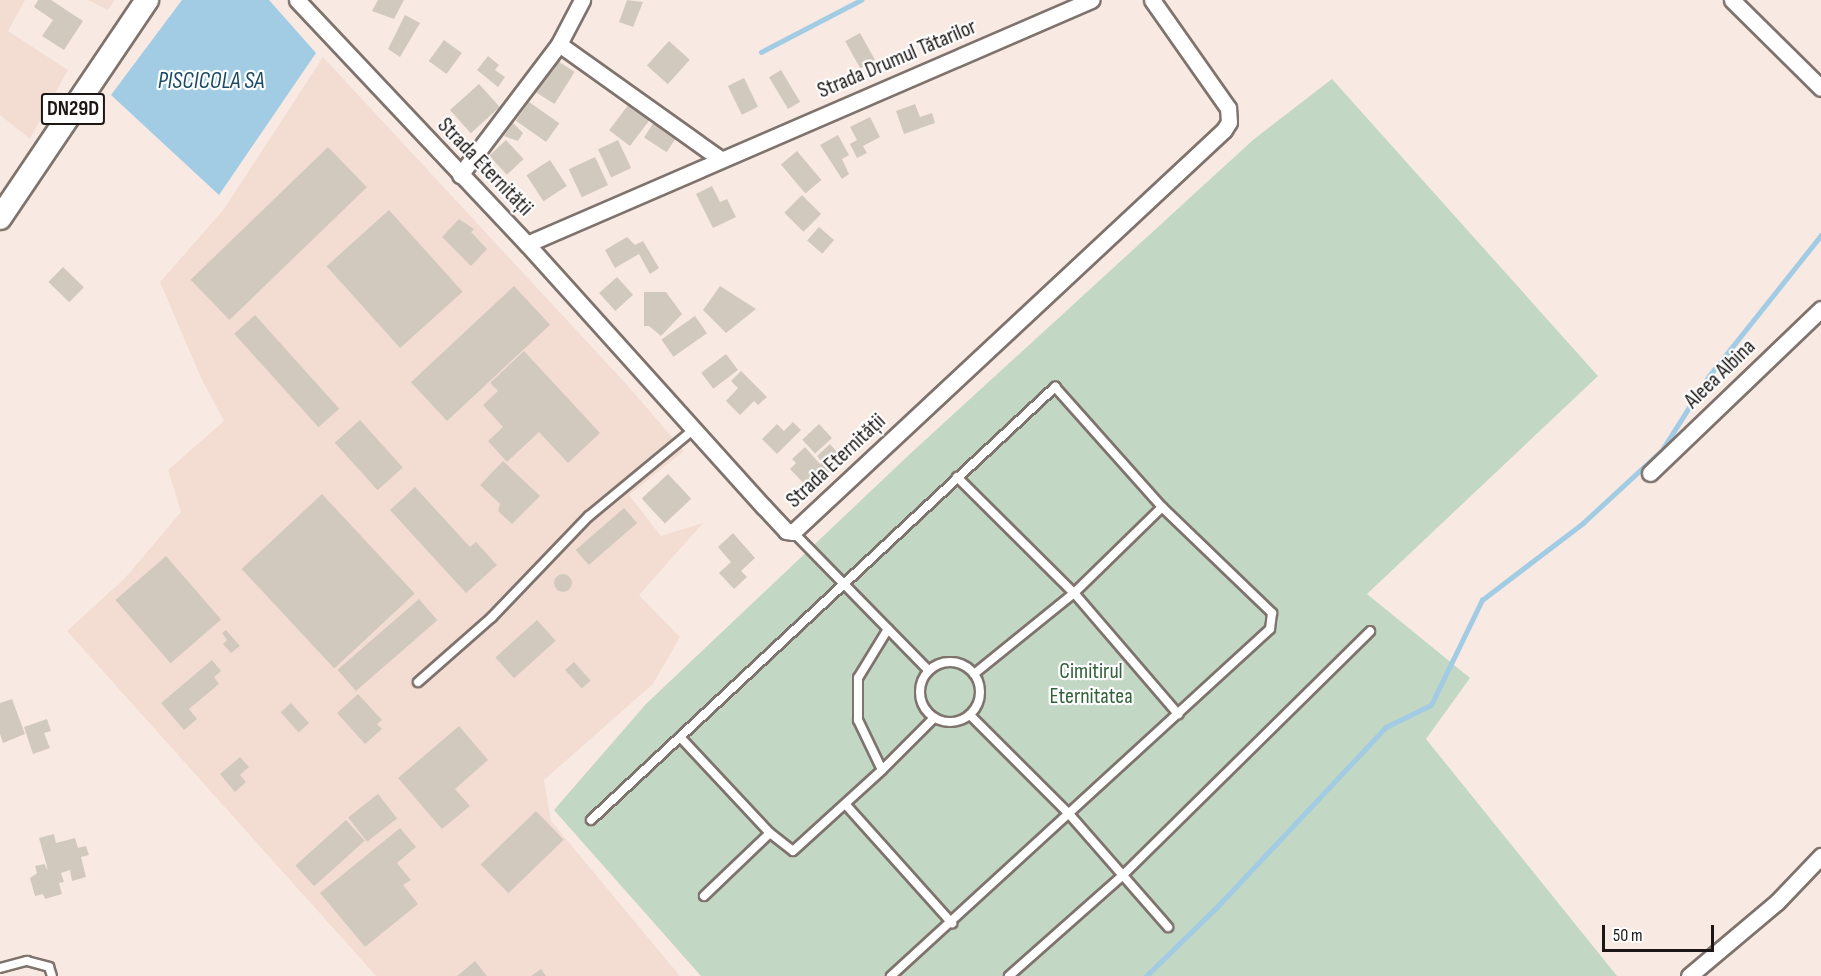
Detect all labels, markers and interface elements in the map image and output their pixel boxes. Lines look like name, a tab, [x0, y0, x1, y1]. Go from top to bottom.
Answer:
street label: Strada Drumul Tătarilor	[814, 14, 980, 104]
water label: PISCICOLA SA	[158, 67, 264, 95]
road number: DN29D	[40, 91, 106, 127]
street label: Strada Eternității	[432, 113, 538, 221]
street label: Aleea Albina	[1679, 334, 1761, 414]
street label: Strada Eternității	[781, 408, 891, 514]
park label: Cimitirul Eternitatea	[1049, 658, 1133, 710]
scale bar	[1605, 913, 1718, 951]
text: 50 m	[1613, 925, 1643, 946]

